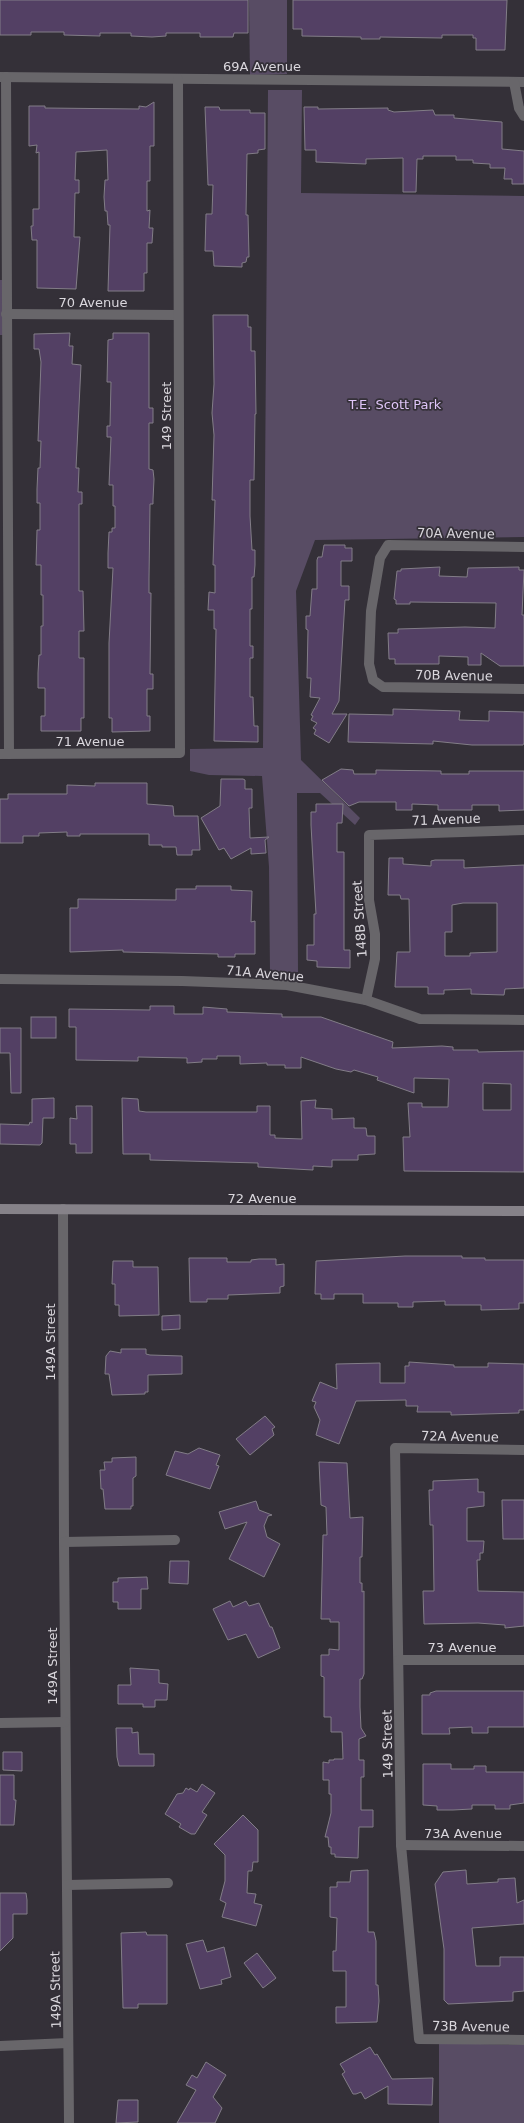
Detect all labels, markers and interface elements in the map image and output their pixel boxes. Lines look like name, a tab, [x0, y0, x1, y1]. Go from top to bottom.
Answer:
street label: 69A Avenue	[223, 59, 301, 74]
street label: 70 Avenue	[59, 295, 127, 310]
street label: 149 Street	[159, 382, 174, 450]
park label: T.E. Scott Park	[348, 397, 442, 412]
street label: 70A Avenue	[417, 525, 495, 542]
street label: 70B Avenue	[415, 667, 493, 684]
street label: 71 Avenue	[56, 734, 124, 749]
street label: 71 Avenue	[411, 811, 481, 828]
street label: 148B Street	[349, 880, 370, 958]
street label: 71A Avenue	[226, 963, 304, 984]
street label: 72 Avenue	[228, 1191, 296, 1206]
street label: 149A Street	[43, 1303, 58, 1381]
street label: 72A Avenue	[421, 1428, 499, 1445]
street label: 149A Street	[45, 1627, 60, 1705]
street label: 73 Avenue	[428, 1640, 496, 1655]
street label: 149 Street	[379, 1710, 396, 1778]
street label: 73A Avenue	[424, 1826, 502, 1841]
street label: 149A Street	[47, 1951, 64, 2029]
street label: 73B Avenue	[432, 2018, 510, 2035]

